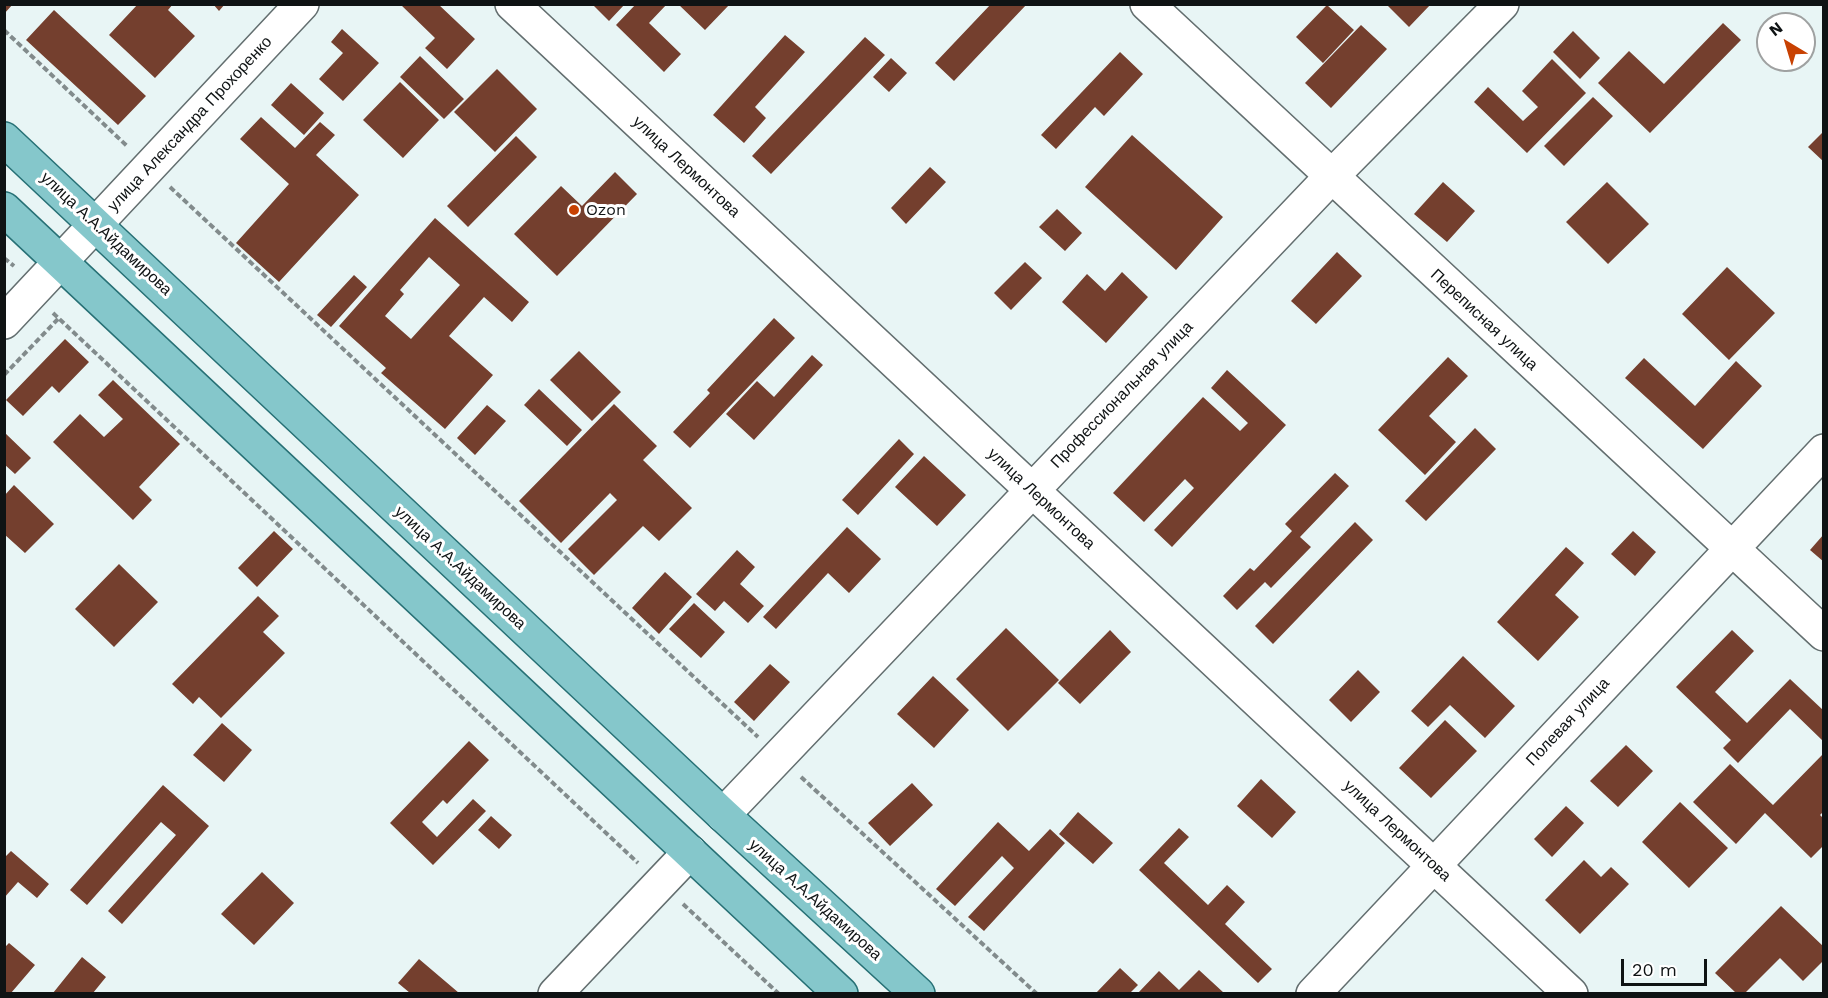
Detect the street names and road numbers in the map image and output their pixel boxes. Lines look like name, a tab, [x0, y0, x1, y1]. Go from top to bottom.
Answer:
street label: улица Александра Прохоренко	[104, 32, 276, 216]
street label: улица Лермонтова	[628, 112, 744, 222]
street label: улица А.А.Айдамирова	[37, 168, 175, 300]
street label: Переписная улица	[1426, 265, 1542, 375]
street label: Профессиональная улица	[1047, 318, 1197, 472]
street label: улица Лермонтова	[983, 444, 1099, 554]
street label: улица А.А.Айдамирова	[391, 502, 529, 634]
street label: Полевая улица	[1522, 674, 1614, 770]
street label: улица Лермонтова	[1339, 776, 1455, 886]
street label: улица А.А.Айдамирова	[745, 835, 885, 965]

